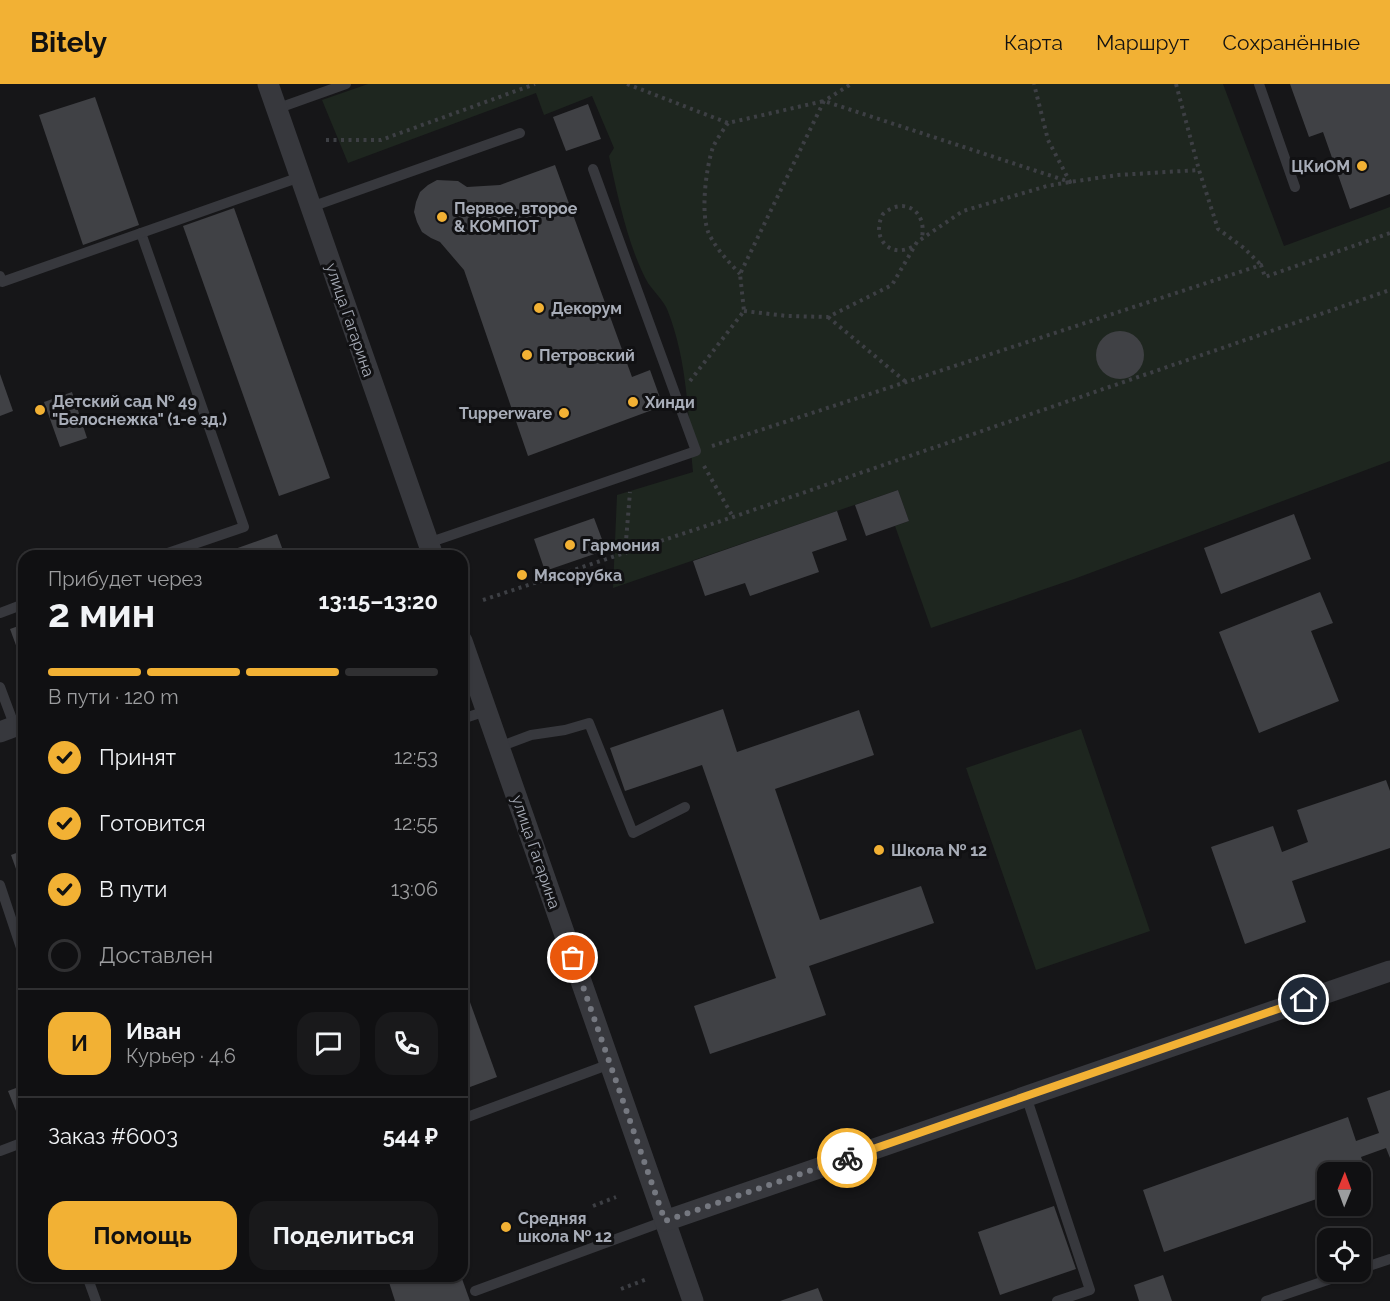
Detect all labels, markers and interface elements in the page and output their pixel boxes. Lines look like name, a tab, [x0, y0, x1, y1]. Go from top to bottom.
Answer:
text: Bitely	[30, 26, 107, 59]
text: Карта	[1004, 30, 1063, 55]
text: Маршрут	[1096, 30, 1189, 55]
text: Сохранённые	[1222, 30, 1360, 55]
place label: ЦКиОМ	[1291, 157, 1350, 176]
marker: ЦКиОМ	[1355, 159, 1369, 173]
place label: Первое, второе & КОМПОТ	[454, 199, 578, 236]
marker: Первое, второе & КОМПОТ	[435, 210, 449, 224]
street label: улица Гагарина	[322, 261, 378, 379]
place label: Декорум	[551, 299, 622, 318]
marker: Декорум	[532, 301, 546, 315]
place label: Петровский	[539, 346, 635, 365]
marker: Петровский	[520, 348, 534, 362]
place label: Детский сад № 49 "Белоснежка" (1-е зд.)	[52, 392, 227, 429]
place label: Хинди	[644, 393, 695, 412]
marker: Хинди	[626, 395, 640, 409]
marker: Детский сад № 49 "Белоснежка" (1-е зд.)	[33, 403, 47, 417]
place label: Tupperware	[459, 404, 552, 423]
marker: Tupperware	[557, 406, 571, 420]
place label: Гармония	[582, 536, 660, 555]
marker: Гармония	[563, 538, 577, 552]
place label: Мясорубка	[534, 566, 622, 585]
text: Прибудет через	[48, 567, 202, 591]
marker: Мясорубка	[515, 568, 529, 582]
text: 13:15–13:20	[319, 588, 438, 614]
text: 2 мин	[48, 590, 155, 636]
text: В пути · 120 m	[48, 685, 179, 709]
icon: check	[48, 741, 81, 774]
text: Принят	[99, 744, 176, 770]
text: 12:53	[394, 745, 438, 769]
street label: улица Гагарина	[508, 793, 564, 911]
icon: check	[48, 807, 81, 840]
text: Готовится	[99, 810, 206, 836]
text: 12:55	[393, 811, 438, 835]
place label: Школа № 12	[891, 841, 987, 860]
marker: Школа № 12	[872, 843, 886, 857]
icon: check	[48, 873, 81, 906]
text: В пути	[99, 876, 167, 902]
text: 13:06	[391, 877, 438, 901]
pin	[547, 932, 598, 983]
icon: bag	[556, 941, 589, 974]
text: Доставлен	[99, 942, 213, 968]
pin	[1278, 974, 1329, 1025]
icon: home	[1287, 983, 1320, 1016]
button: chat	[297, 1012, 360, 1075]
button: phone	[375, 1012, 438, 1075]
text: Иван	[126, 1018, 181, 1044]
text: И	[71, 1030, 88, 1056]
text: Курьер · 4.6	[126, 1044, 236, 1068]
text: Заказ #6003	[48, 1123, 178, 1149]
text: 544 ₽	[383, 1123, 438, 1149]
courier	[817, 1128, 877, 1188]
icon: bike	[831, 1142, 864, 1175]
north arrow	[1317, 1162, 1371, 1216]
map controls	[1317, 1162, 1371, 1282]
button: Помощь	[48, 1201, 237, 1270]
button: Поделиться	[249, 1201, 438, 1270]
place label: Средняя школа № 12	[518, 1209, 612, 1246]
marker: Средняя школа № 12	[499, 1220, 513, 1234]
button: locate	[1317, 1228, 1371, 1282]

